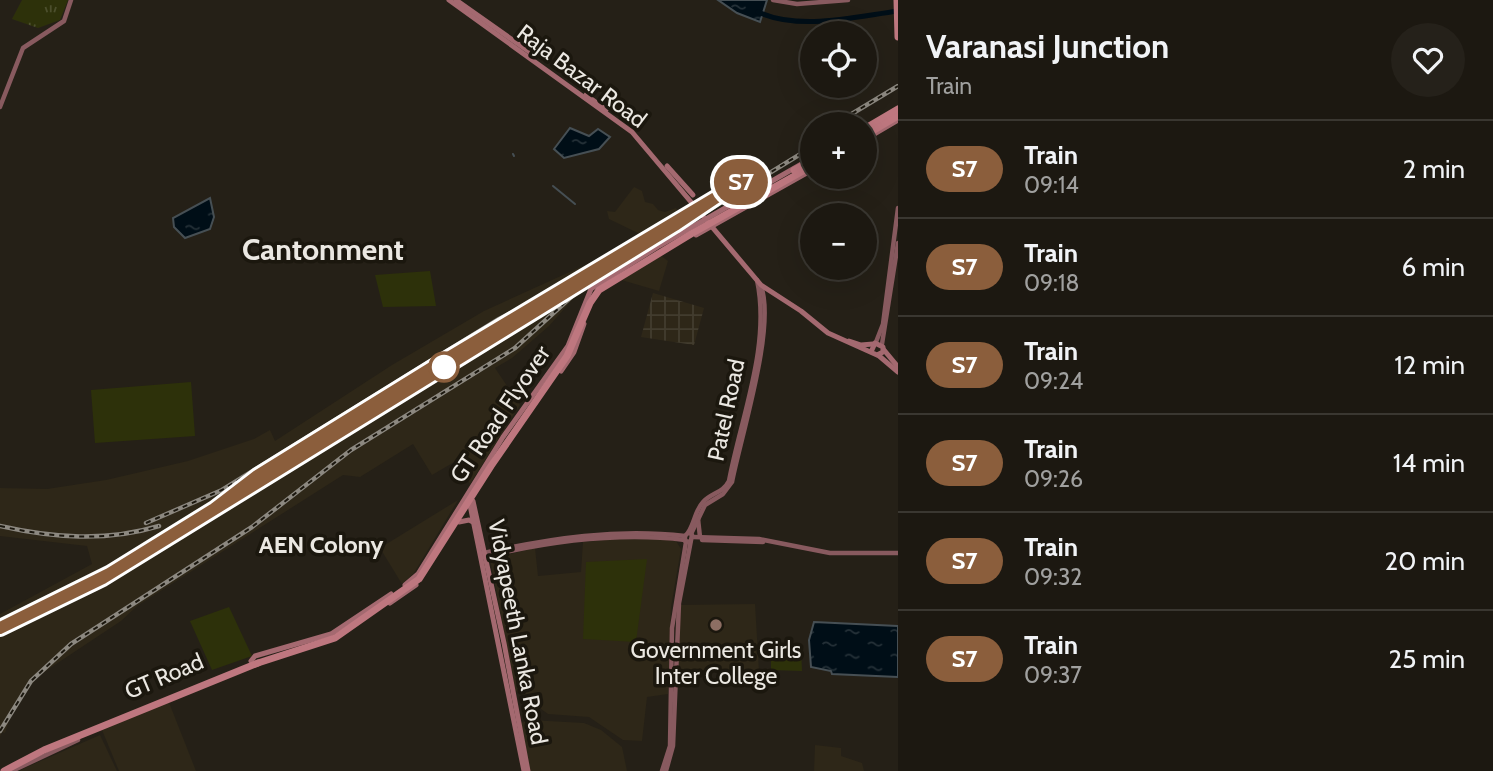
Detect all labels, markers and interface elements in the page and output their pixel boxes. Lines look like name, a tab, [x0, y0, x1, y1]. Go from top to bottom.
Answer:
street label: Raja Bazar Road	[512, 18, 652, 134]
map controls	[800, 21, 877, 280]
button: locate	[800, 21, 877, 98]
button: heart	[1391, 23, 1465, 97]
text: Varanasi Junction	[926, 26, 1169, 66]
text: Train	[926, 72, 972, 100]
button: +	[800, 112, 877, 189]
text: Train	[1024, 139, 1078, 171]
text: 2 min	[1403, 153, 1465, 185]
text: S7	[951, 154, 978, 183]
line badge: S7	[710, 159, 772, 205]
text: S7	[728, 167, 754, 196]
text: 09:14	[1024, 171, 1079, 199]
button: −	[800, 203, 877, 280]
district label: Cantonment	[242, 231, 404, 268]
text: Train	[1024, 237, 1078, 269]
text: 6 min	[1402, 251, 1465, 283]
text: S7	[951, 252, 978, 281]
text: 09:18	[1024, 269, 1079, 297]
text: Train	[1024, 335, 1078, 367]
street label: GT Road Flyover	[444, 340, 556, 488]
text: 12 min	[1394, 349, 1465, 381]
text: S7	[951, 350, 978, 379]
unlabelled marker	[429, 352, 459, 382]
street label: Patel Road	[702, 356, 750, 464]
text: 09:24	[1024, 367, 1083, 395]
text: Train	[1024, 433, 1078, 465]
text: 14 min	[1393, 447, 1465, 479]
text: S7	[951, 448, 978, 477]
text: 09:26	[1024, 465, 1083, 493]
street label: Vidyapeeth Lanka Road	[482, 517, 554, 747]
district label: AEN Colony	[259, 530, 383, 559]
text: Train	[1024, 531, 1078, 563]
text: 20 min	[1385, 545, 1465, 577]
text: S7	[951, 546, 978, 575]
text: 09:32	[1024, 563, 1082, 591]
marker: Government Girls Inter College	[708, 617, 724, 633]
text: Train	[1024, 629, 1078, 661]
place label: Government Girls Inter College	[631, 636, 801, 690]
text: 25 min	[1389, 643, 1465, 675]
text: S7	[951, 644, 978, 673]
street label: GT Road	[120, 647, 208, 705]
text: 09:37	[1024, 661, 1082, 689]

